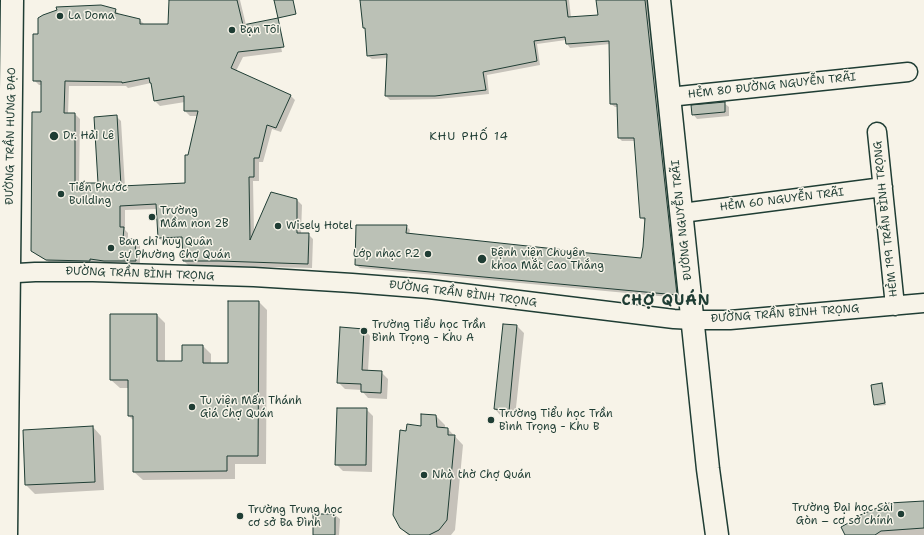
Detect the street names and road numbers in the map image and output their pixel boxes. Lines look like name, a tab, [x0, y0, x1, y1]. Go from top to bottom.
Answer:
street label: ĐƯỜNG TRẦN HƯNG ĐẠO	[3, 67, 19, 205]
street label: HẺM 80 ĐƯỜNG NGUYỄN TRÃI	[687, 71, 857, 101]
street label: HẺM 199 TRẦN BÌNH TRỌNG	[871, 140, 901, 298]
street label: ĐƯỜNG NGUYỄN TRÃI	[669, 159, 695, 281]
street label: HẺM 60 NGUYỄN TRÃI	[719, 186, 845, 214]
street label: ĐƯỜNG TRẦN BÌNH TRỌNG	[65, 265, 215, 283]
street label: ĐƯỜNG TRẦN BÌNH TRỌNG	[388, 278, 538, 310]
street label: ĐƯỜNG TRẦN BÌNH TRỌNG	[710, 302, 860, 326]

